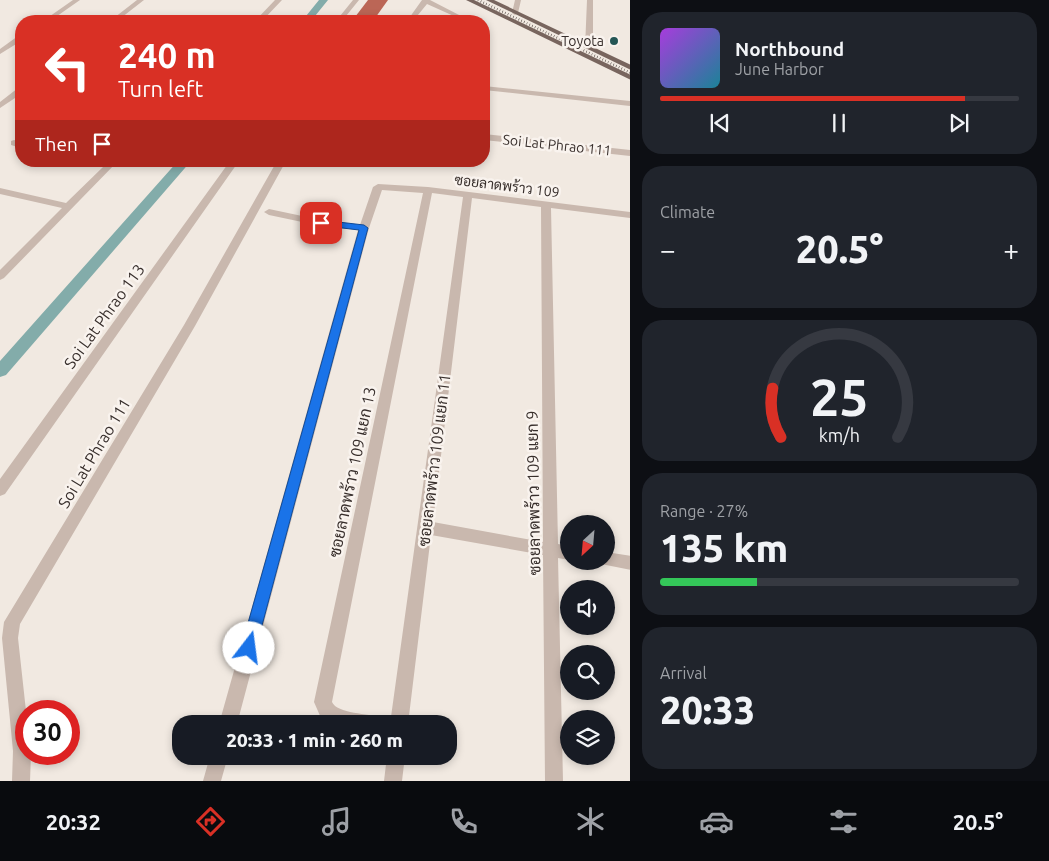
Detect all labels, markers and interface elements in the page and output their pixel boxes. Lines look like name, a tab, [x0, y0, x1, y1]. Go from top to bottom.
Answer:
place label: Toyota	[561, 33, 604, 49]
icon: left	[35, 35, 100, 100]
text: 240 m	[118, 35, 216, 75]
marker: Toyota	[608, 35, 620, 47]
text: Northbound	[735, 38, 844, 60]
text: June Harbor	[735, 60, 824, 78]
text: Turn left	[118, 76, 203, 101]
icon: previous	[706, 109, 734, 137]
icon: pause	[825, 109, 853, 137]
icon: next	[945, 109, 973, 137]
icon: arrive	[88, 130, 116, 158]
street label: Soi Lat Phrao 111	[502, 131, 612, 159]
text: Then	[35, 133, 78, 155]
street label: ซอยลาดพร้าว 109	[454, 171, 561, 200]
pin	[300, 202, 342, 244]
text: Climate	[660, 203, 715, 221]
icon: arrive	[307, 209, 335, 237]
text: 20.5°	[796, 228, 883, 270]
text: −	[660, 234, 676, 265]
text: +	[1003, 234, 1019, 265]
street label: Soi Lat Phrao 113	[60, 260, 148, 372]
text: 25	[810, 368, 869, 426]
street label: ซอยลาดพร้าว 109 แยก 11	[413, 372, 454, 547]
street label: ซอยลาดพร้าว 109 แยก 13	[324, 385, 379, 559]
street label: Soi Lat Phrao 111	[54, 395, 134, 511]
street label: ซอยลาดพร้าว 109 แยก 9	[522, 410, 543, 576]
text: km/h	[819, 425, 860, 445]
text: Range · 27%	[660, 502, 748, 520]
north arrow	[560, 515, 615, 570]
map controls	[560, 515, 615, 765]
text: 135 km	[660, 527, 788, 569]
button: sound	[560, 580, 615, 635]
position arrow	[222, 621, 274, 673]
button: search	[560, 645, 615, 700]
text: Arrival	[660, 664, 707, 682]
text: 20:33	[660, 689, 755, 731]
speed limit sign: 30	[15, 700, 80, 765]
button: layers	[560, 710, 615, 765]
text: 20:33 · 1 min · 260 m	[226, 729, 403, 751]
icon: directions	[193, 804, 228, 839]
icon: music	[319, 804, 354, 839]
icon: phone	[446, 804, 481, 839]
icon: climate	[573, 804, 608, 839]
icon: car	[699, 804, 734, 839]
icon: filters	[826, 804, 861, 839]
text: 20:32	[46, 809, 101, 834]
text: 20.5°	[953, 809, 1003, 834]

